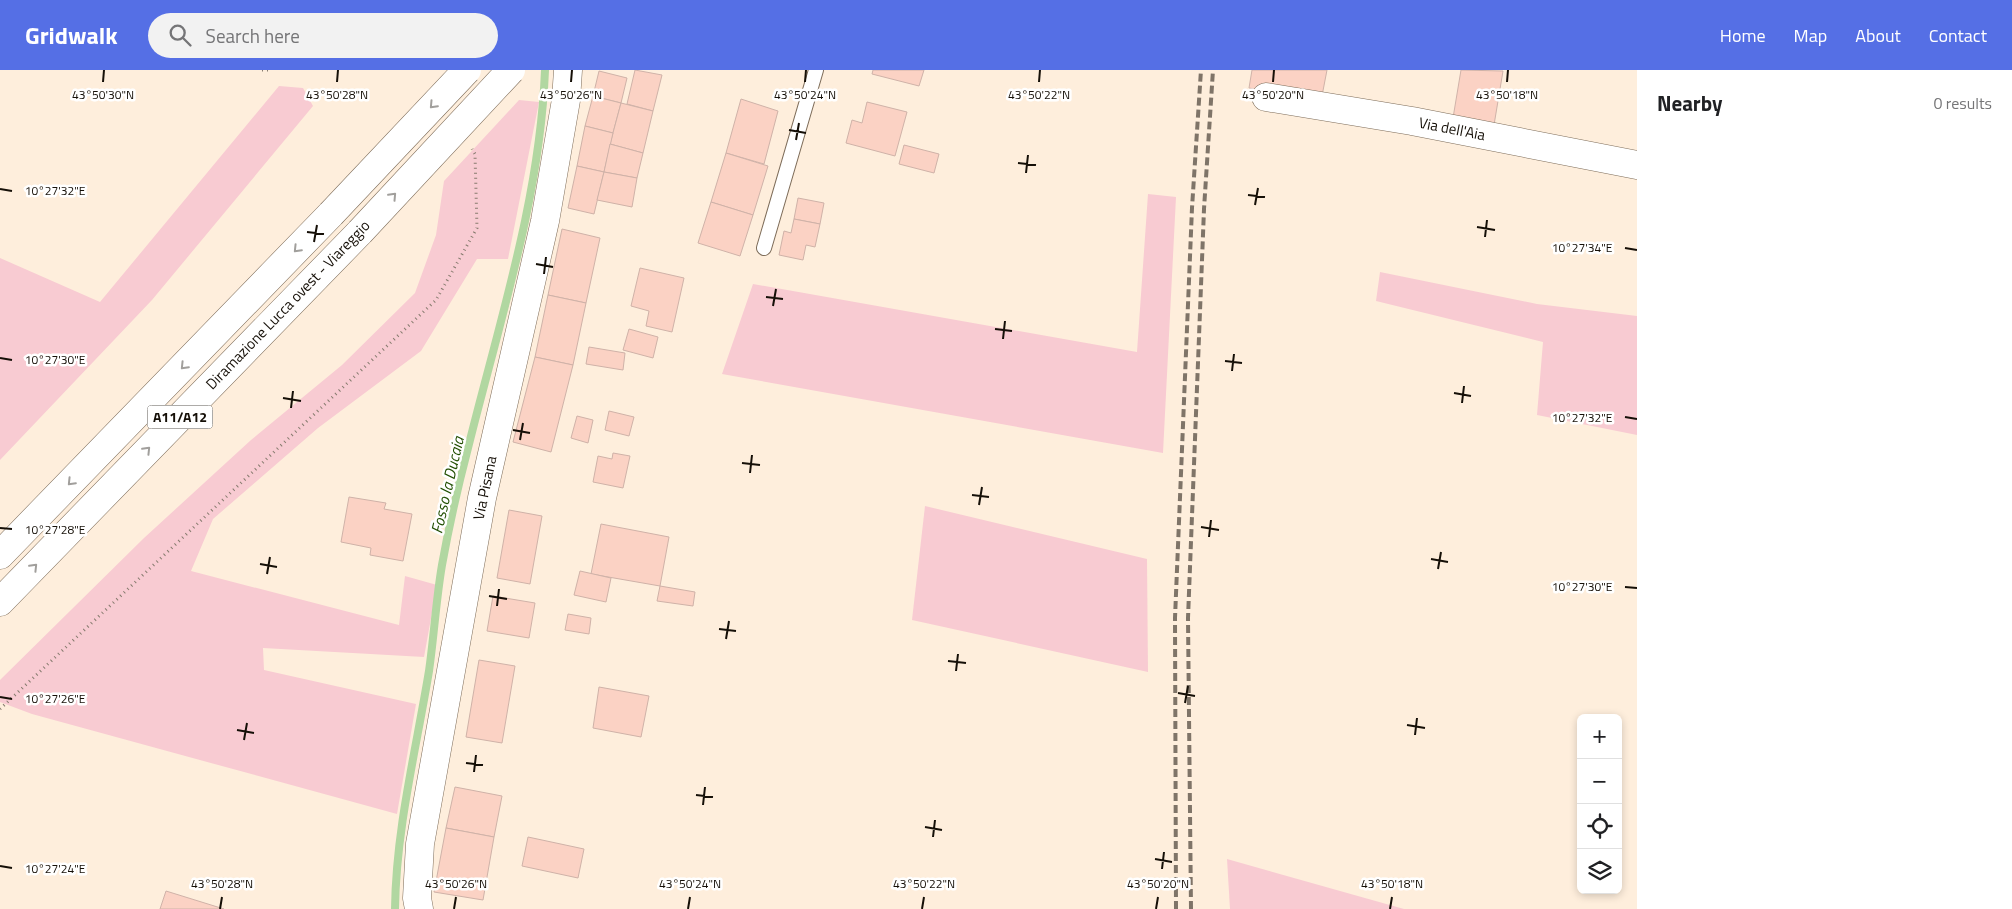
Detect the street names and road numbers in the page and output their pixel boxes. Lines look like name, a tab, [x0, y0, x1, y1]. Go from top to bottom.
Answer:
street label: Via dell'Aia	[1417, 111, 1488, 146]
street label: Diramazione Lucca ovest - Viareggio	[200, 215, 375, 395]
road number: A11/A12	[148, 406, 212, 428]
street label: Via Pisana	[466, 453, 503, 522]

